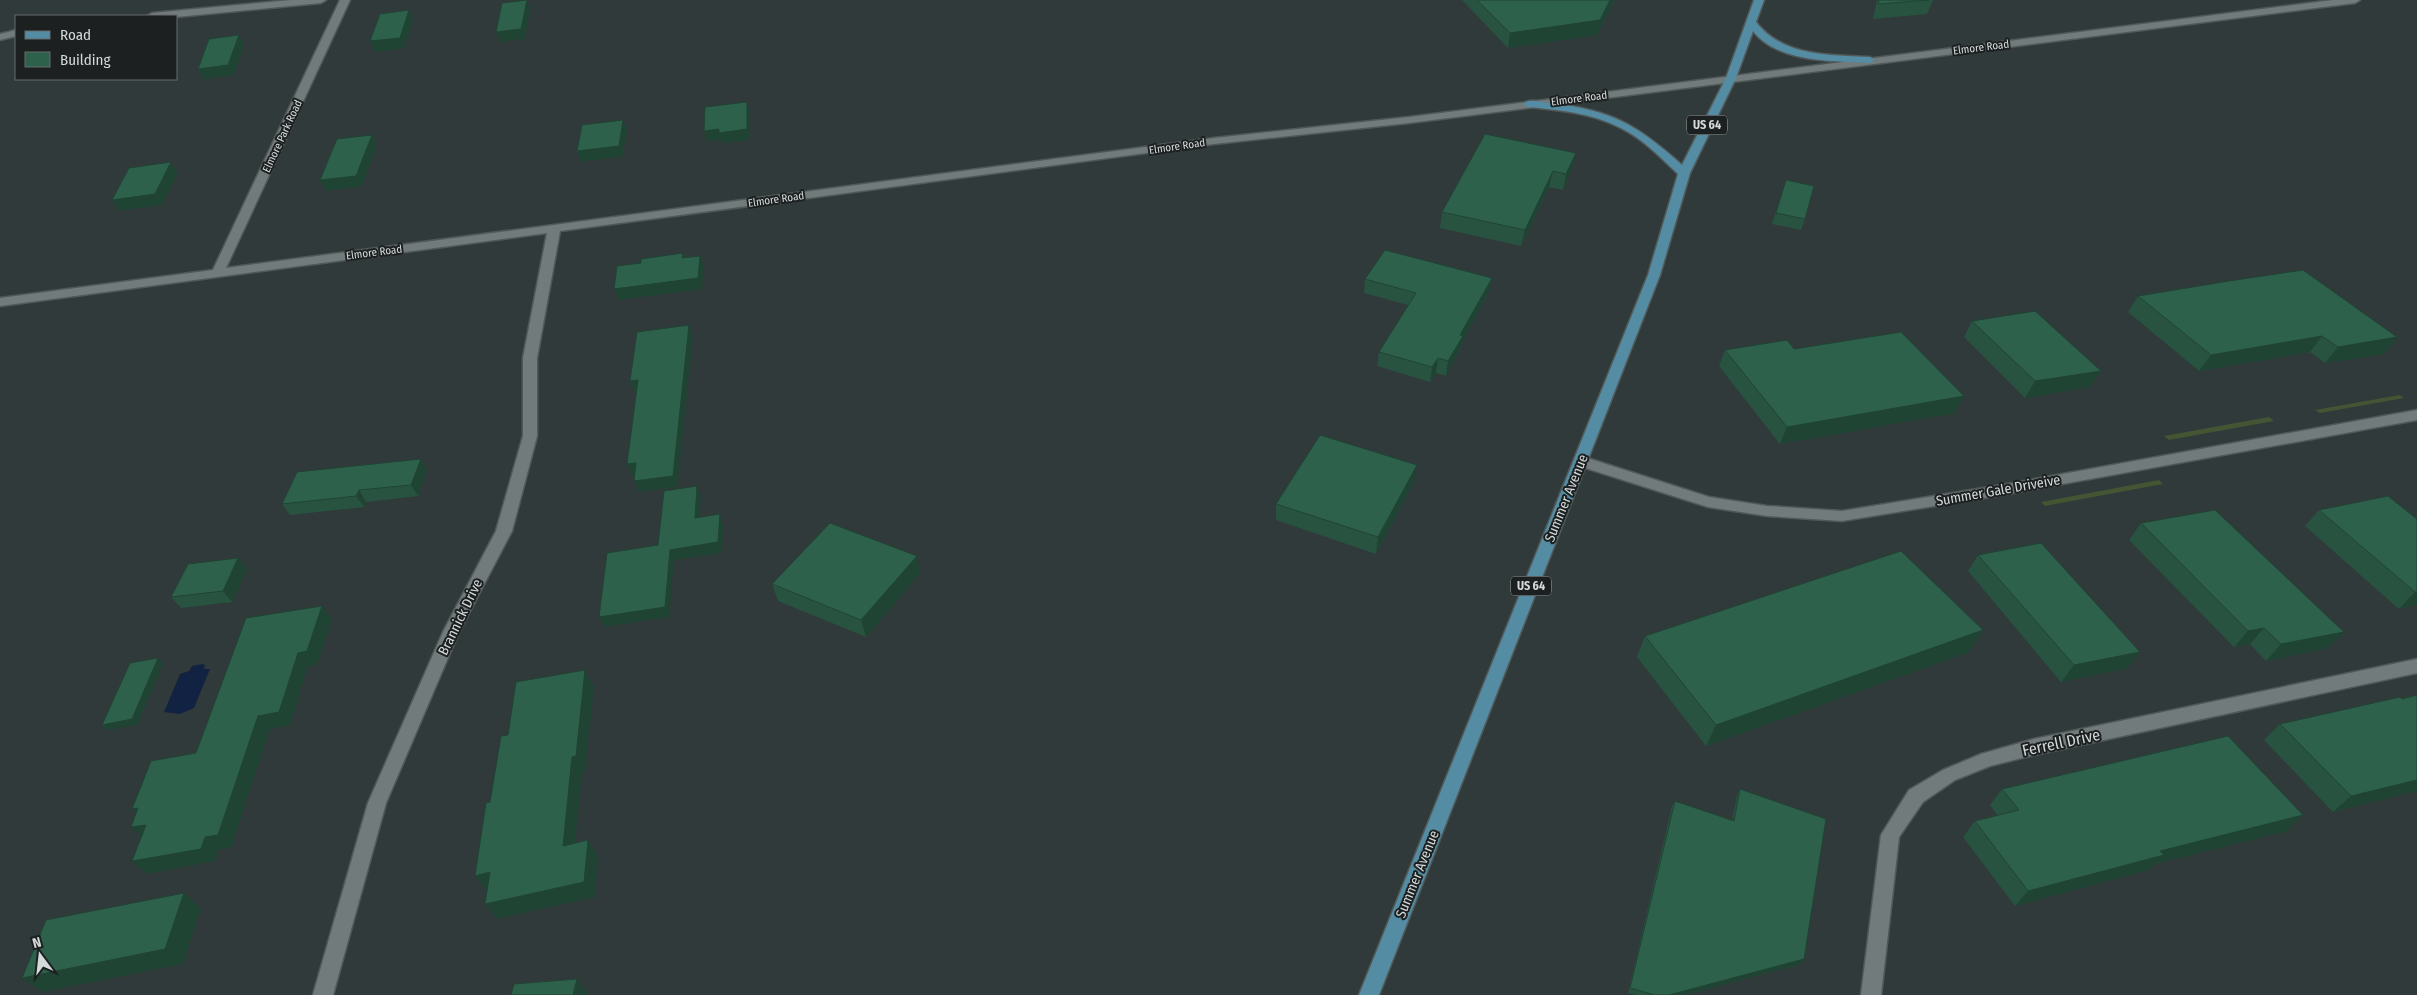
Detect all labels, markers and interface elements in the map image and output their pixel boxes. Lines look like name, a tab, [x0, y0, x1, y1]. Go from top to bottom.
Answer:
legend	[15, 15, 178, 80]
text: Road	[60, 26, 91, 44]
street label: Elmore Road	[1952, 38, 2010, 57]
text: Building	[60, 51, 111, 69]
street label: Elmore Road	[1550, 89, 1608, 108]
street label: Elmore Park Road	[260, 98, 305, 175]
road number: US 64	[1687, 116, 1727, 134]
street label: Elmore Road	[1148, 136, 1206, 157]
street label: Elmore Road	[747, 189, 805, 210]
street label: Elmore Road	[345, 243, 403, 262]
street label: Summer Avenue	[1541, 452, 1592, 544]
street label: Summer Gale Driveive	[1935, 471, 2062, 510]
street label: Brannick Drive	[435, 576, 486, 658]
road number: US 64	[1511, 576, 1551, 596]
street label: Ferrell Drive	[2020, 725, 2102, 760]
street label: Summer Avenue	[1392, 828, 1443, 920]
north arrow	[15, 930, 65, 980]
text: N	[31, 934, 43, 952]

